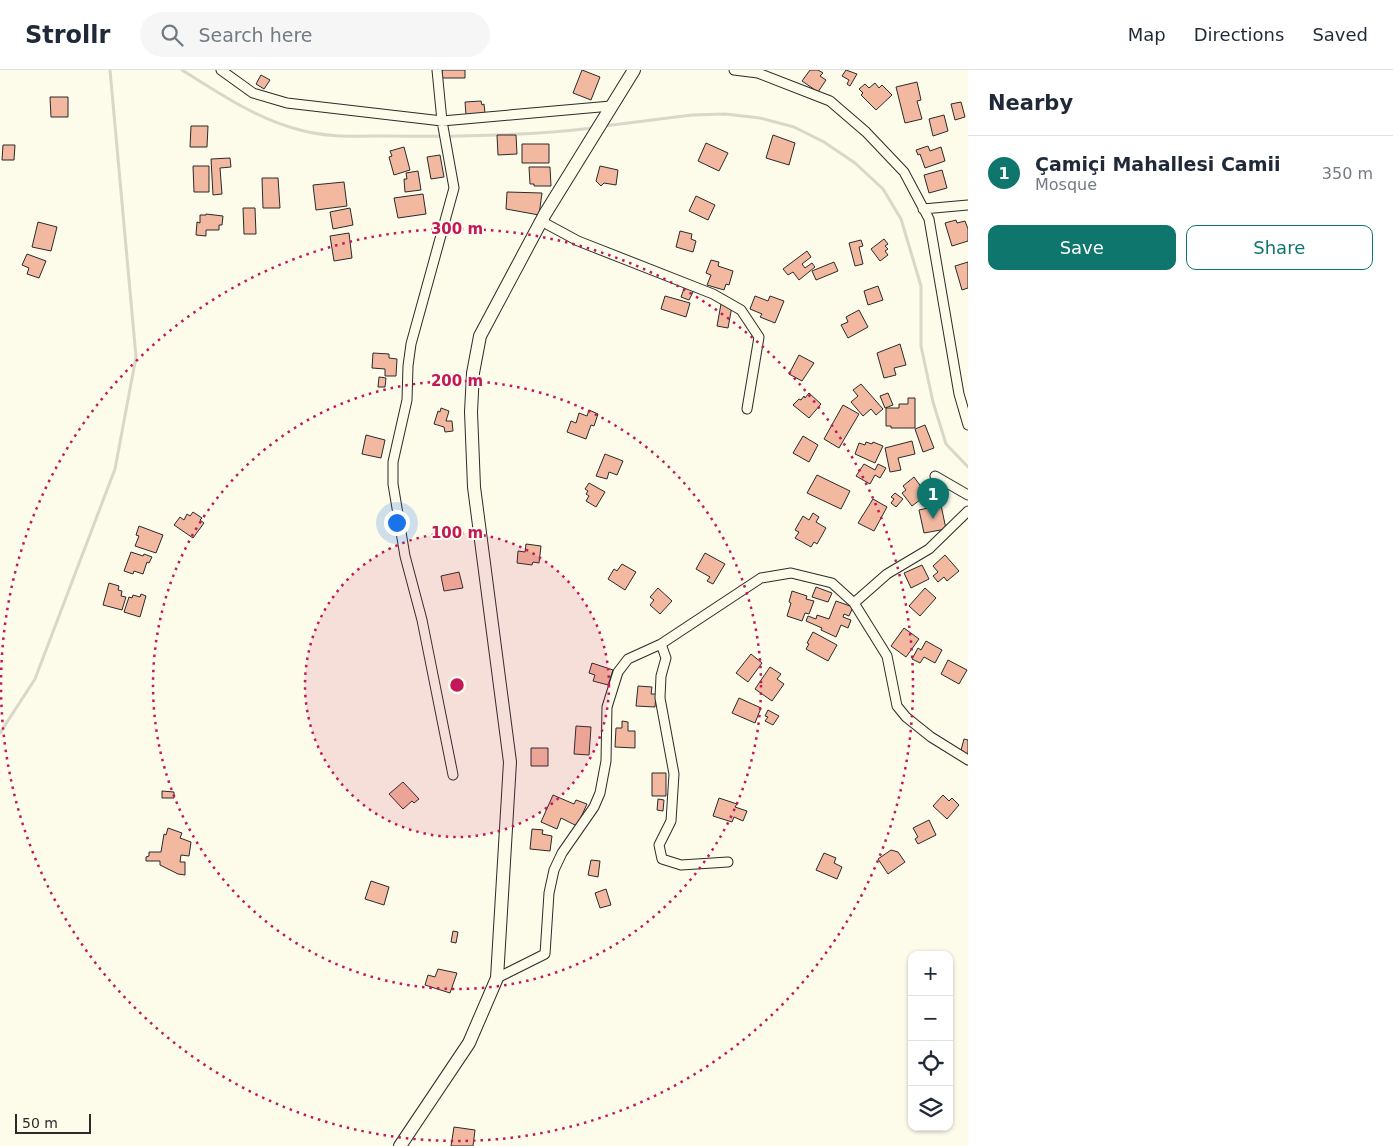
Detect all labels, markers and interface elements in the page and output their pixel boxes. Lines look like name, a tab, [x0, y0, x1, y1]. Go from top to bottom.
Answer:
search box	[140, 12, 490, 57]
text: Strollr	[25, 21, 110, 49]
icon: search	[158, 21, 186, 49]
text: Search here	[198, 24, 313, 46]
text: Map	[1128, 24, 1166, 45]
text: Directions	[1194, 24, 1284, 45]
text: Saved	[1312, 24, 1368, 45]
text: Nearby	[988, 91, 1073, 115]
text: Çamiçi Mahallesi Camii	[1035, 153, 1280, 175]
text: 1	[998, 164, 1010, 183]
text: 350 m	[1322, 164, 1373, 183]
text: Mosque	[1035, 175, 1097, 194]
text: 300 m	[431, 220, 483, 238]
button: Save	[988, 225, 1176, 270]
button: Share	[1186, 225, 1373, 270]
text: 200 m	[431, 372, 483, 390]
pin: 1	[917, 478, 949, 519]
your location	[384, 510, 410, 536]
text: 100 m	[431, 524, 483, 542]
centre of rings	[448, 676, 466, 694]
map controls	[908, 951, 953, 1131]
button: +	[908, 951, 953, 996]
button: −	[908, 996, 953, 1041]
button: locate	[908, 1041, 953, 1086]
button: layers	[908, 1086, 953, 1131]
scale bar	[15, 1111, 91, 1134]
text: 50 m	[22, 1115, 58, 1131]

